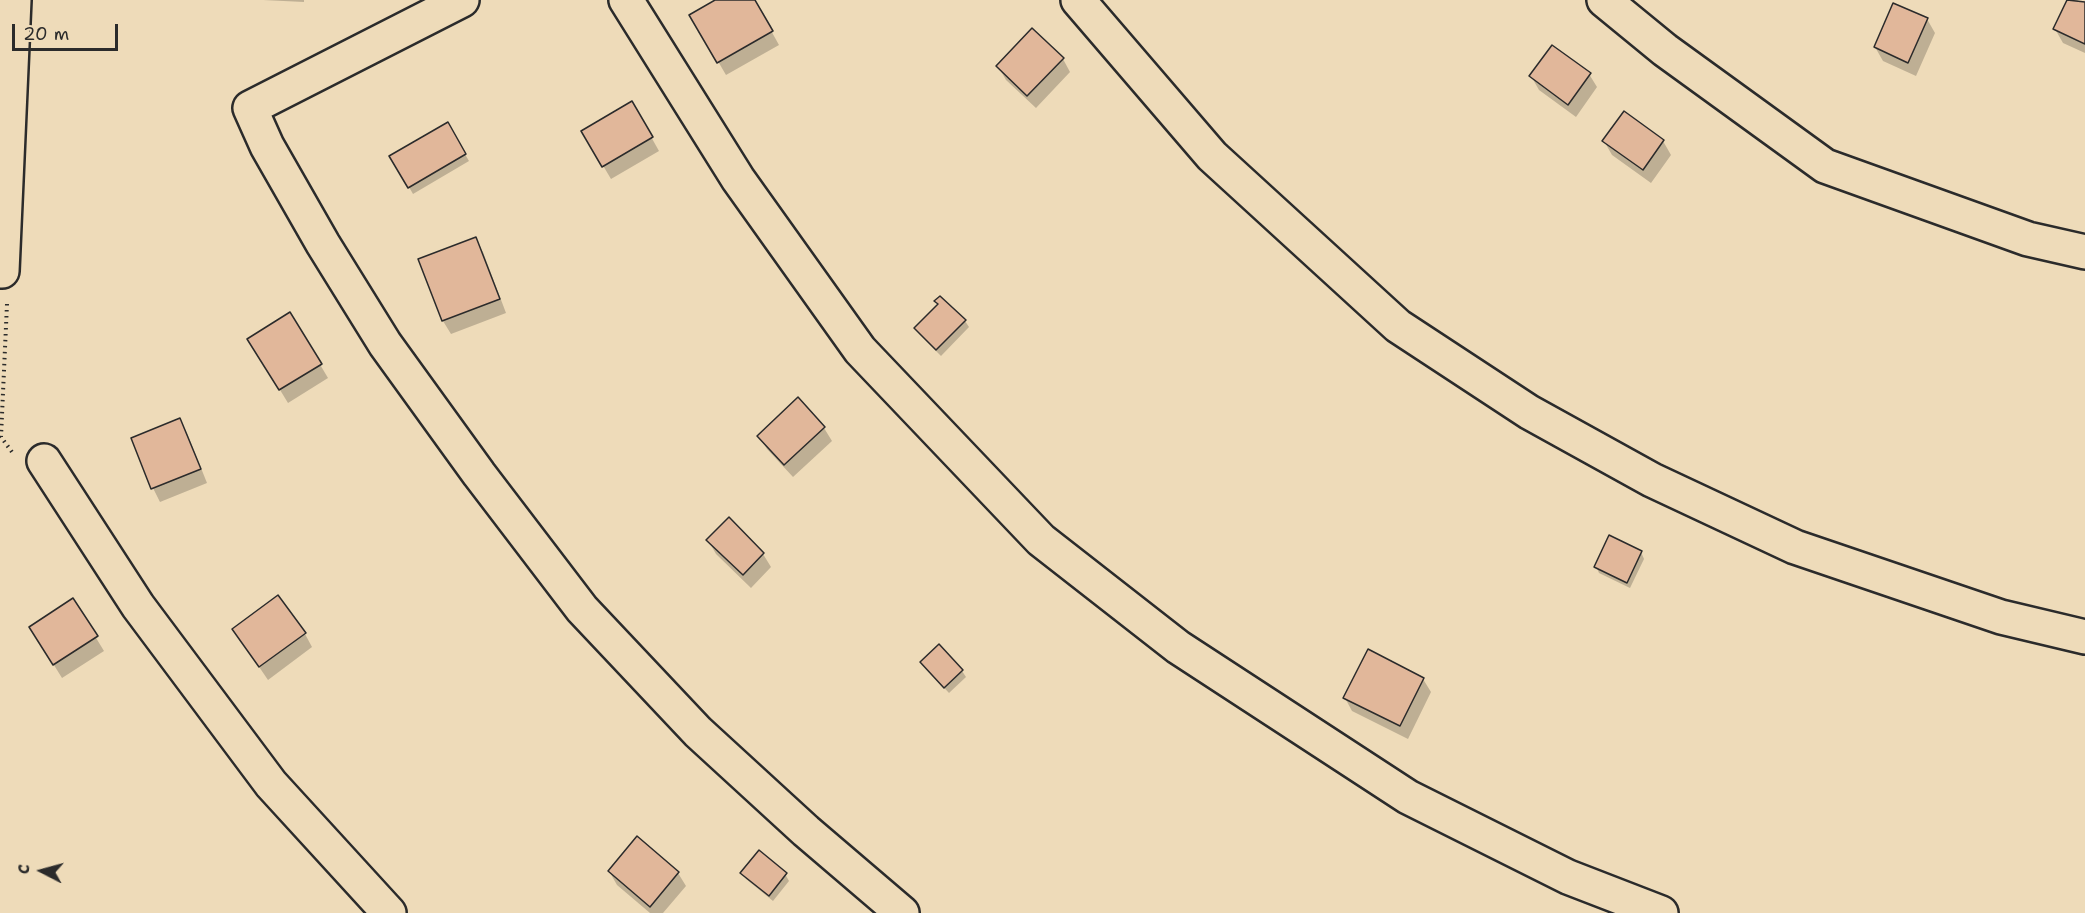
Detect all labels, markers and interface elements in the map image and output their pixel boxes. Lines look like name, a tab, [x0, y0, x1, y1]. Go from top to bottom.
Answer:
scale bar	[15, 12, 122, 50]
text: 20 m	[23, 22, 69, 46]
north arrow	[12, 841, 72, 901]
text: С	[13, 863, 35, 875]

